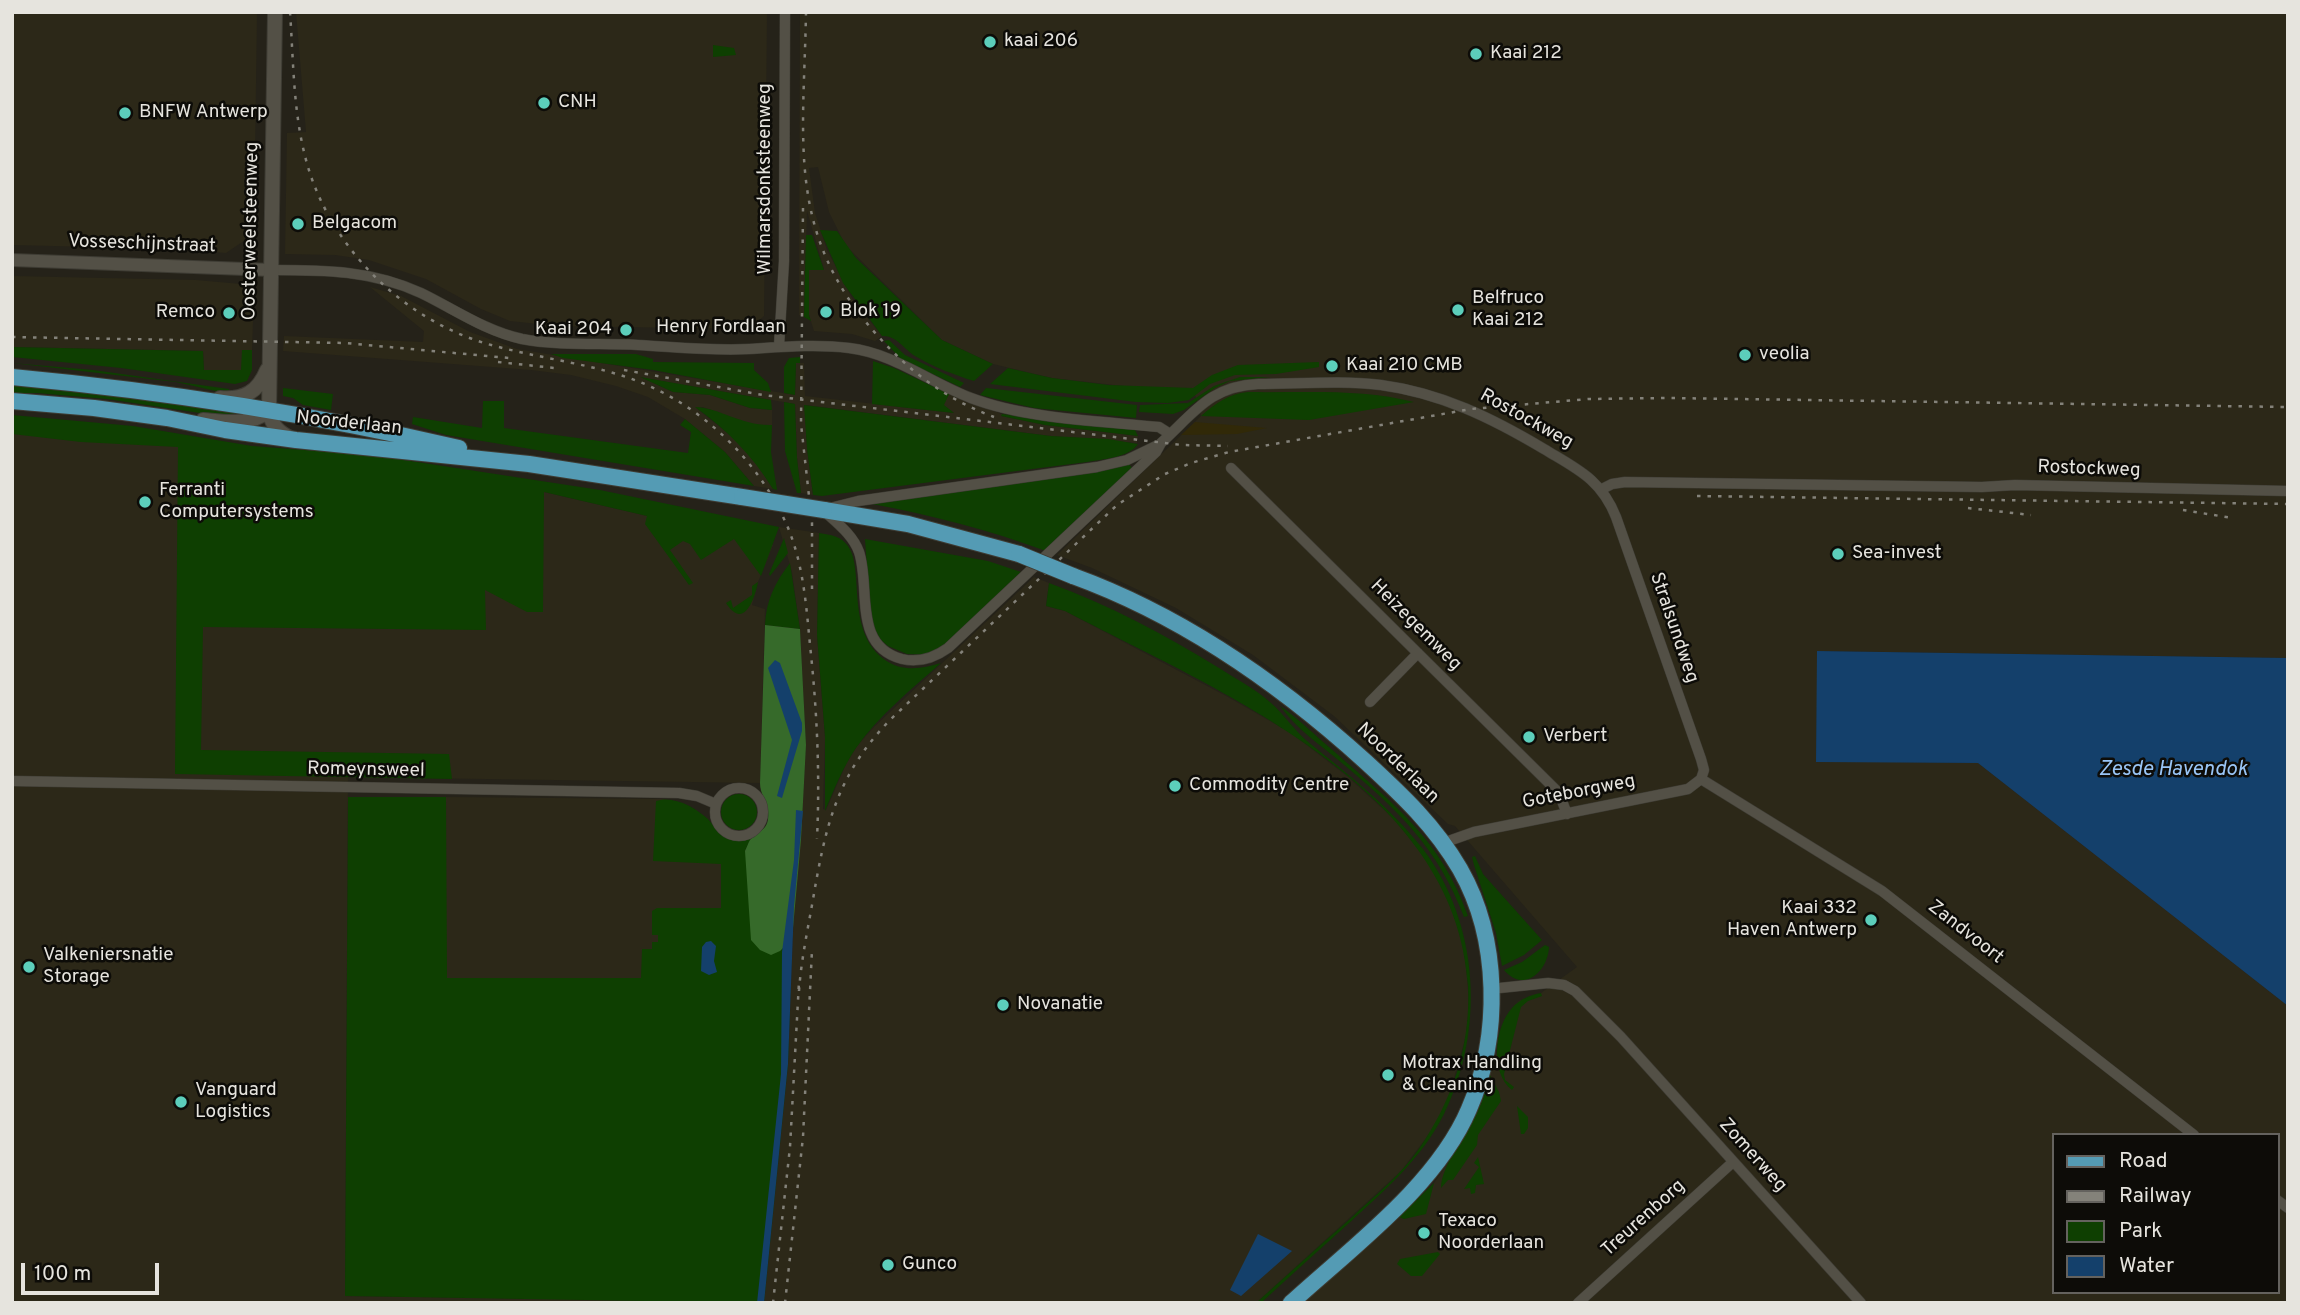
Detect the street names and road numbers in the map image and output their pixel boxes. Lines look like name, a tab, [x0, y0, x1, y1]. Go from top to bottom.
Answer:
street label: Wilmarsdonksteenweg	[755, 83, 777, 275]
street label: Oosterweelsteenweg	[239, 141, 265, 321]
street label: Vosseschijnstraat	[68, 231, 216, 259]
street label: Henry Fordlaan	[656, 317, 786, 339]
street label: Rostockweg	[1475, 385, 1577, 455]
street label: Noorderlaan	[295, 407, 403, 441]
street label: Rostockweg	[2037, 457, 2141, 483]
street label: Stralsundweg	[1643, 570, 1703, 686]
street label: Heizegemweg	[1365, 576, 1465, 676]
street label: Noorderlaan	[1351, 719, 1443, 809]
street label: Romeynsweel	[307, 759, 425, 783]
street label: Goteborgweg	[1521, 771, 1637, 815]
street label: Zandvoort	[1922, 896, 2008, 970]
street label: Zomerweg	[1713, 1114, 1791, 1198]
street label: Treurenborg	[1598, 1176, 1690, 1262]

